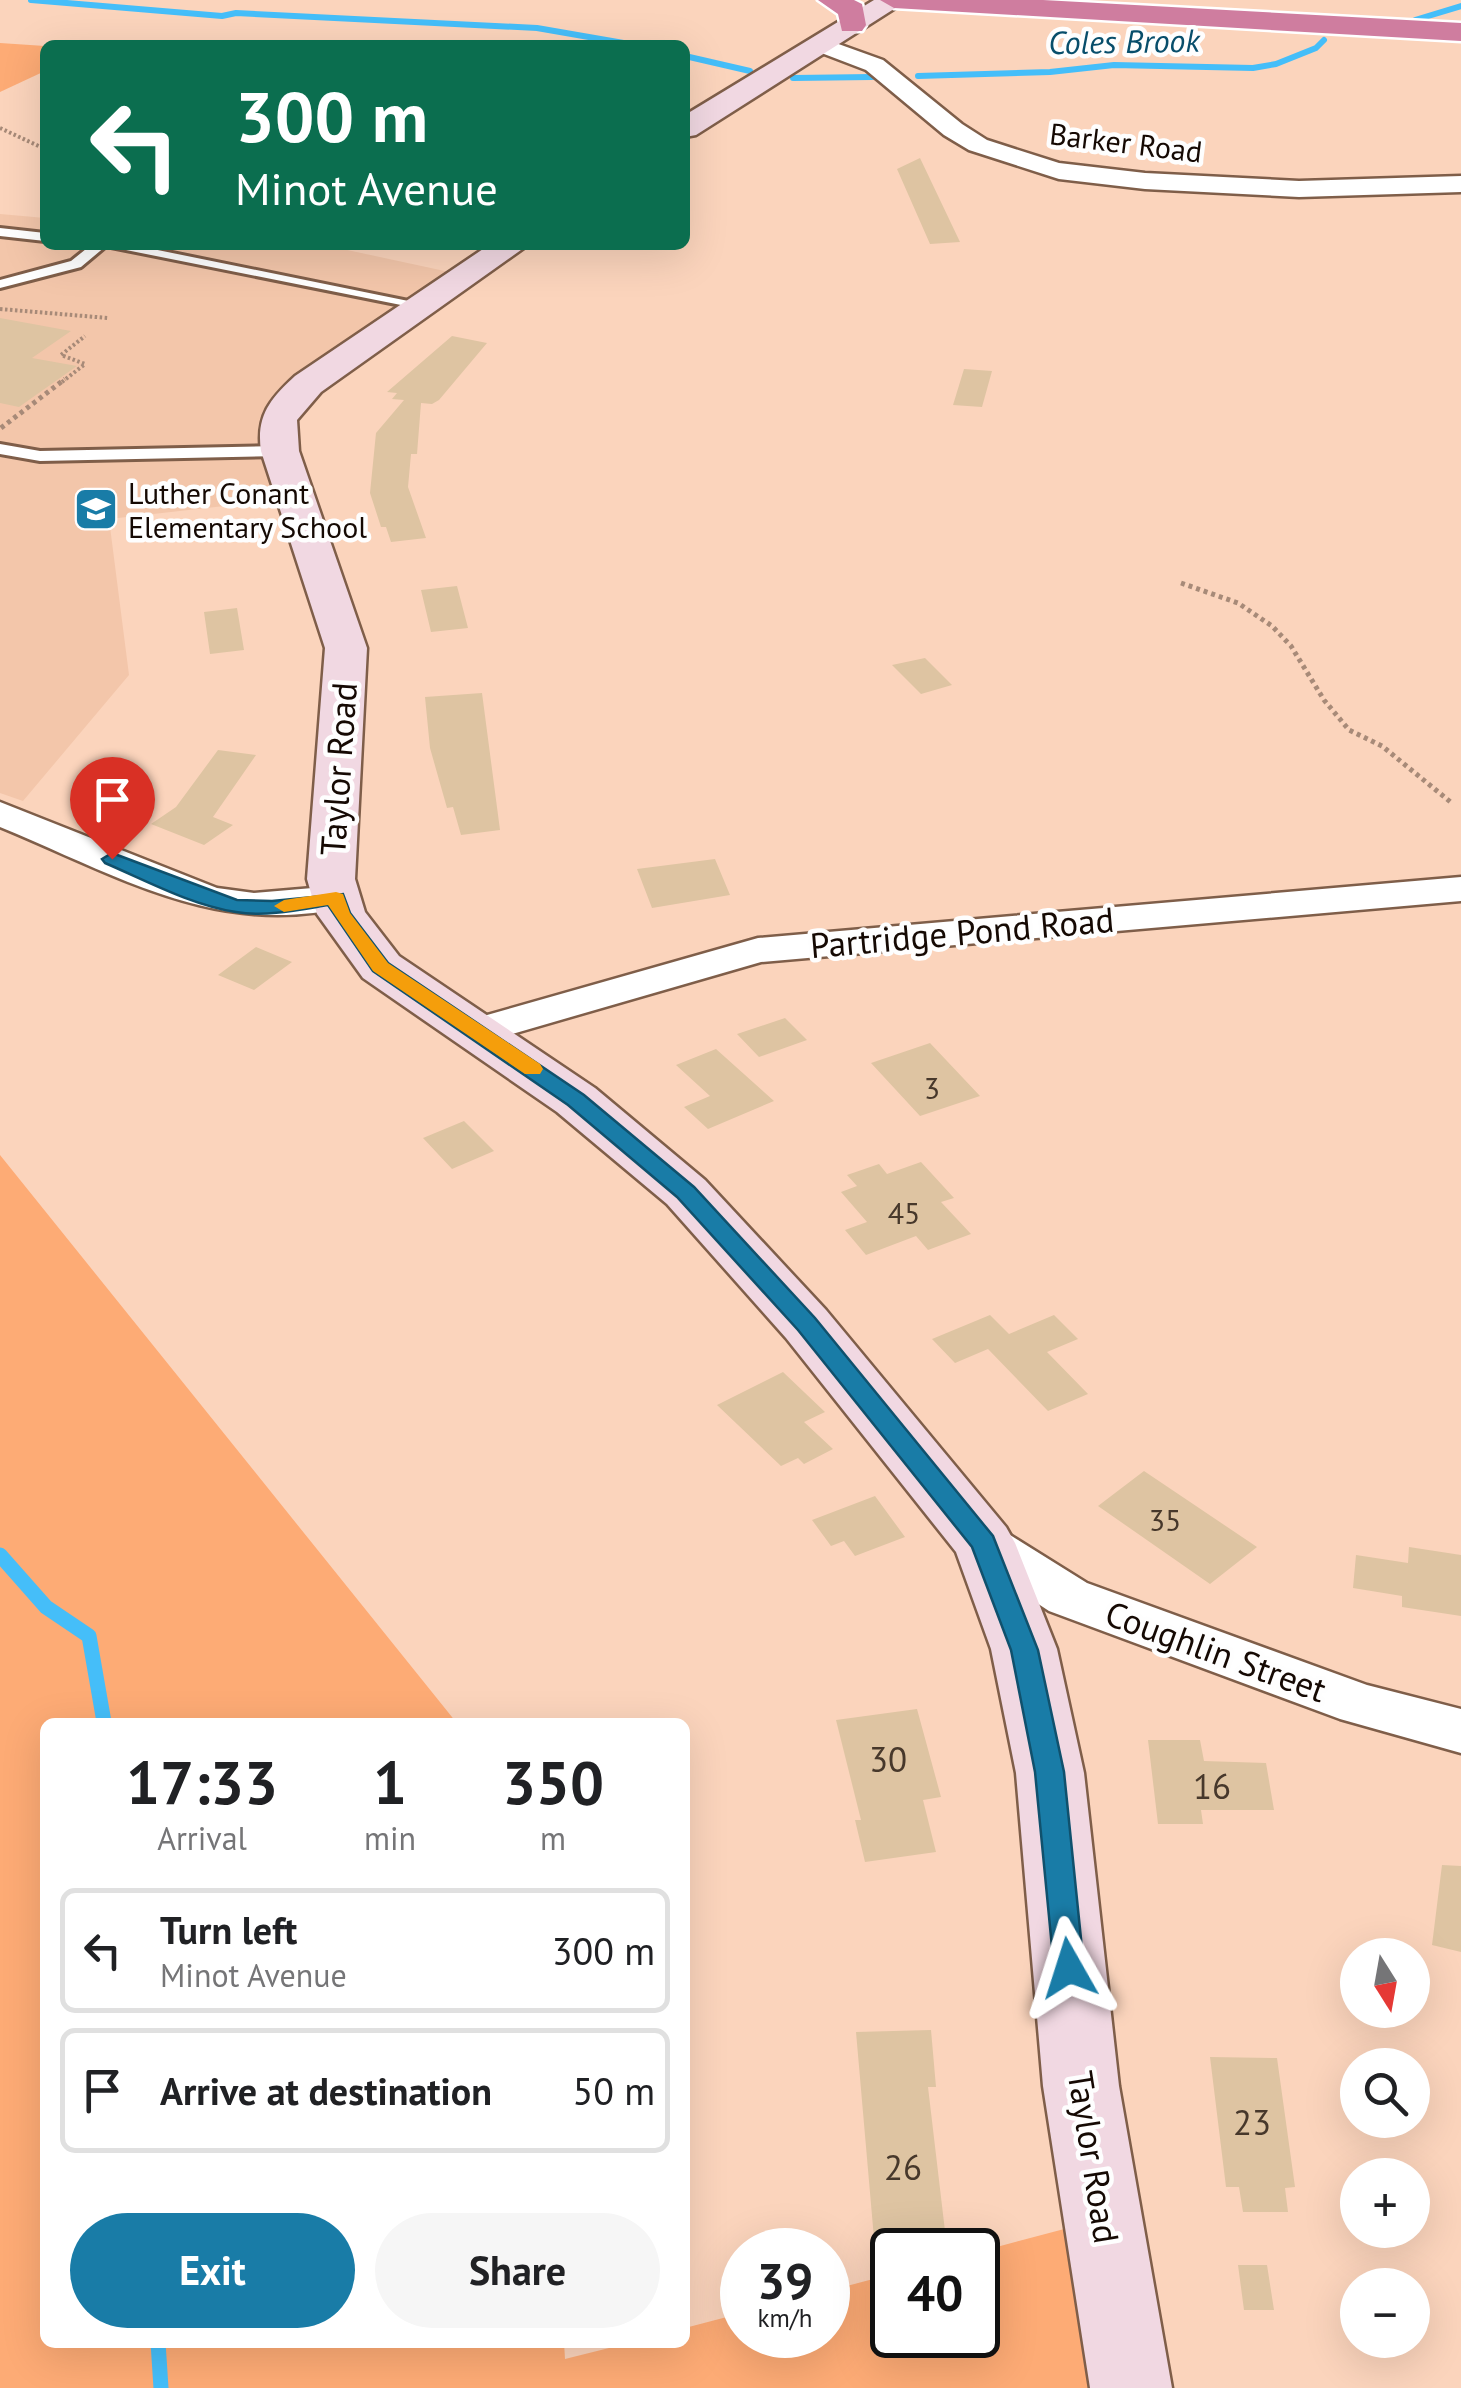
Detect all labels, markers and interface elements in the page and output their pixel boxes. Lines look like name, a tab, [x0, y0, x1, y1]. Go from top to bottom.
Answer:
water label: Coles Brook	[1048, 19, 1202, 63]
text: 300 m	[235, 71, 428, 161]
icon: left	[70, 80, 200, 210]
street label: Barker Road	[1047, 113, 1205, 171]
text: Minot Avenue	[235, 159, 498, 217]
place label: Luther Conant Elementary School	[128, 473, 367, 546]
school or university icon: Luther Conant Elementary School	[73, 486, 119, 532]
street label: Taylor Road	[309, 681, 367, 857]
pin	[70, 757, 155, 860]
icon: arrive	[85, 772, 140, 827]
street label: Partridge Pond Road	[808, 896, 1116, 968]
house number: 3	[924, 1068, 940, 1107]
house number: 45	[888, 1193, 920, 1232]
house number: 35	[1149, 1500, 1181, 1539]
street label: Coughlin Street	[1099, 1590, 1333, 1712]
house number: 30	[869, 1736, 907, 1782]
text: 17:33	[126, 1743, 278, 1821]
text: 1	[373, 1743, 407, 1821]
text: 350	[502, 1743, 604, 1821]
house number: 16	[1193, 1763, 1231, 1809]
text: Arrival	[157, 1817, 247, 1859]
text: min	[364, 1817, 416, 1859]
text: m	[540, 1817, 566, 1859]
text: Turn left	[160, 1905, 297, 1954]
position arrow	[1017, 1916, 1121, 2020]
icon: left	[75, 1923, 130, 1978]
text: 300 m	[552, 1926, 655, 1975]
north arrow	[1340, 1938, 1430, 2028]
map controls	[1340, 1938, 1430, 2358]
text: Minot Avenue	[160, 1954, 347, 1996]
button: search	[1340, 2048, 1430, 2138]
icon: arrive	[75, 2063, 130, 2118]
text: Arrive at destination	[160, 2066, 492, 2115]
text: 50 m	[573, 2066, 655, 2115]
street label: Taylor Road	[1058, 2068, 1130, 2246]
house number: 23	[1233, 2099, 1271, 2145]
house number: 26	[884, 2144, 922, 2190]
button: +	[1340, 2158, 1430, 2248]
button: Exit	[70, 2213, 355, 2328]
button: Share	[375, 2213, 660, 2328]
speed limit sign: 40	[870, 2228, 1000, 2358]
text: 39	[757, 2248, 813, 2313]
button: −	[1340, 2268, 1430, 2358]
text: km/h	[758, 2302, 812, 2334]

